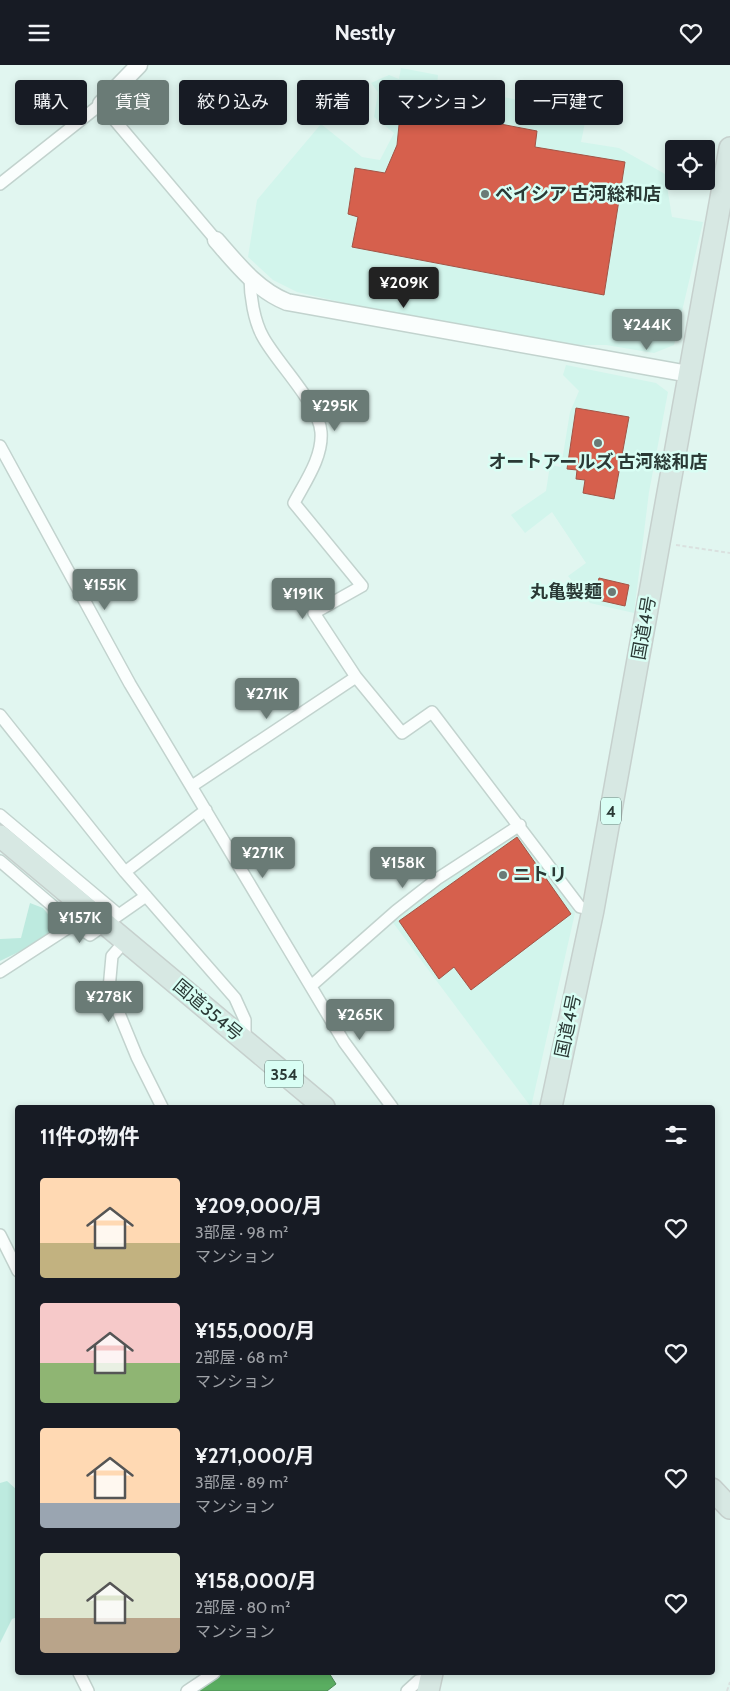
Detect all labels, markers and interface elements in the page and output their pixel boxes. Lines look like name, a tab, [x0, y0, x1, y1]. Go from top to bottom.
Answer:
icon: menu	[25, 19, 53, 47]
text: Nestly	[335, 19, 395, 46]
icon: heart	[677, 19, 705, 47]
chip: 購入	[15, 80, 87, 125]
chip: 賃貸	[97, 80, 169, 125]
chip: 絞り込み	[179, 80, 287, 125]
chip: 新着	[297, 80, 369, 125]
chip: マンション	[379, 80, 505, 125]
chip: 一戸建て	[515, 80, 623, 125]
map controls	[665, 140, 715, 190]
button: locate	[665, 140, 715, 190]
place label: ベイシア 古河総和店	[495, 183, 661, 205]
marker: ベイシア 古河総和店	[479, 188, 491, 200]
pin: ¥209K	[369, 267, 439, 309]
text: ¥209K	[380, 273, 428, 292]
pin: ¥244K	[612, 309, 682, 351]
text: ¥244K	[623, 315, 671, 334]
pin: ¥295K	[300, 389, 370, 432]
text: ¥295K	[312, 396, 358, 415]
marker: オートアールズ 古河総和店	[592, 437, 604, 449]
place label: オートアールズ 古河総和店	[489, 451, 707, 473]
pin: ¥155K	[70, 569, 140, 611]
text: ¥155K	[84, 575, 126, 594]
pin: ¥191K	[268, 577, 338, 620]
place label: 丸亀製麺	[530, 581, 602, 603]
text: ¥191K	[283, 584, 323, 603]
marker: 丸亀製麺	[606, 586, 618, 598]
street label: 国道4号	[628, 594, 660, 662]
pin: ¥271K	[232, 677, 302, 720]
text: ¥271K	[246, 684, 288, 703]
road number: 4	[601, 797, 621, 824]
pin: ¥271K	[228, 837, 298, 879]
text: ¥271K	[242, 843, 284, 862]
pin: ¥158K	[368, 847, 438, 889]
text: ¥158K	[381, 853, 425, 872]
place label: ニトリ	[513, 864, 567, 886]
marker: ニトリ	[497, 869, 509, 881]
pin: ¥157K	[45, 901, 115, 944]
text: ¥157K	[59, 908, 101, 927]
street label: 国道354号	[169, 975, 247, 1045]
pin: ¥278K	[74, 981, 144, 1023]
text: ¥278K	[86, 987, 132, 1006]
street label: 国道4号	[551, 992, 585, 1060]
pin: ¥265K	[325, 999, 395, 1041]
text: ¥265K	[337, 1005, 383, 1024]
road number: 354	[265, 1061, 303, 1087]
icon: filters	[662, 1121, 690, 1149]
text: 11件の物件	[40, 1124, 140, 1149]
text: ¥209,000/月	[195, 1193, 323, 1218]
icon: home	[80, 1198, 140, 1258]
icon: heart	[662, 1214, 690, 1242]
text: 3部屋 · 98 m²	[195, 1223, 288, 1242]
text: マンション	[195, 1247, 275, 1266]
text: ¥155,000/月	[195, 1318, 315, 1343]
icon: home	[80, 1323, 140, 1383]
icon: heart	[662, 1339, 690, 1367]
text: 2部屋 · 68 m²	[195, 1348, 288, 1367]
text: マンション	[195, 1372, 275, 1391]
text: ¥271,000/月	[195, 1443, 315, 1468]
icon: home	[80, 1448, 140, 1508]
icon: heart	[662, 1464, 690, 1492]
text: 3部屋 · 89 m²	[195, 1473, 288, 1492]
text: マンション	[195, 1497, 275, 1516]
text: ¥158,000/月	[195, 1568, 317, 1593]
icon: home	[80, 1573, 140, 1633]
icon: heart	[662, 1589, 690, 1617]
text: 2部屋 · 80 m²	[195, 1598, 290, 1617]
text: マンション	[195, 1622, 275, 1641]

